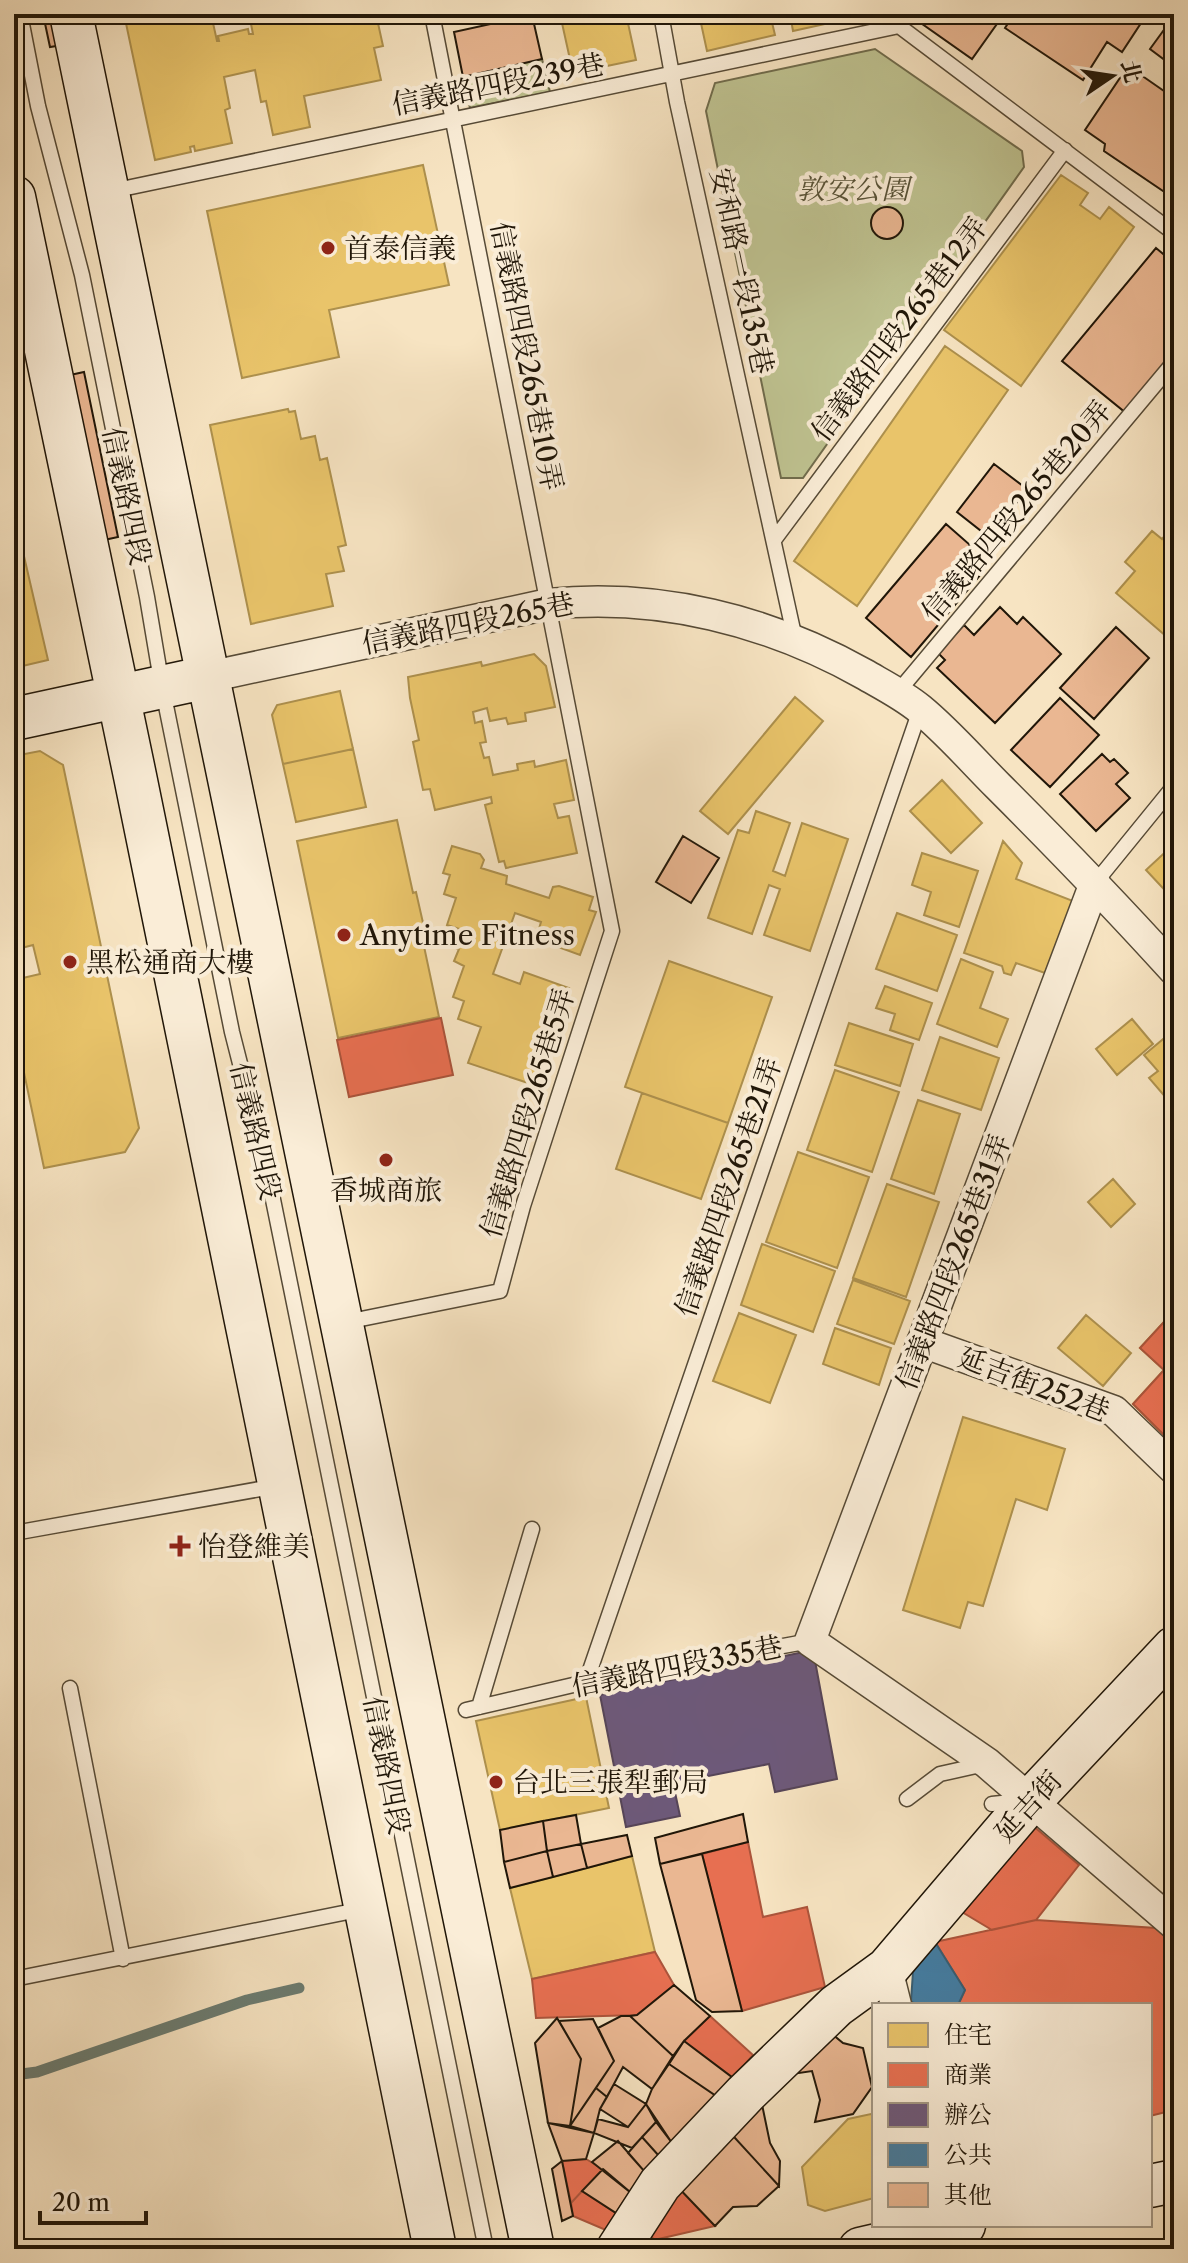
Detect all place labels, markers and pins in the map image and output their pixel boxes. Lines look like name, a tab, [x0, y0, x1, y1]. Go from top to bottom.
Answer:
place label: 首泰信義	[344, 231, 456, 265]
marker: 首泰信義	[319, 239, 337, 257]
place label: Anytime Fitness	[359, 918, 575, 952]
marker: Anytime Fitness	[335, 926, 353, 944]
place label: 黑松通商大樓	[86, 945, 254, 979]
marker: 黑松通商大樓	[61, 953, 79, 971]
marker: 香城商旅	[377, 1151, 395, 1169]
place label: 香城商旅	[330, 1173, 442, 1207]
place label: 怡登維美	[198, 1529, 310, 1563]
marker: 怡登維美	[169, 1535, 191, 1557]
place label: 台北三張犁郵局	[512, 1765, 708, 1799]
marker: 台北三張犁郵局	[487, 1773, 505, 1791]

